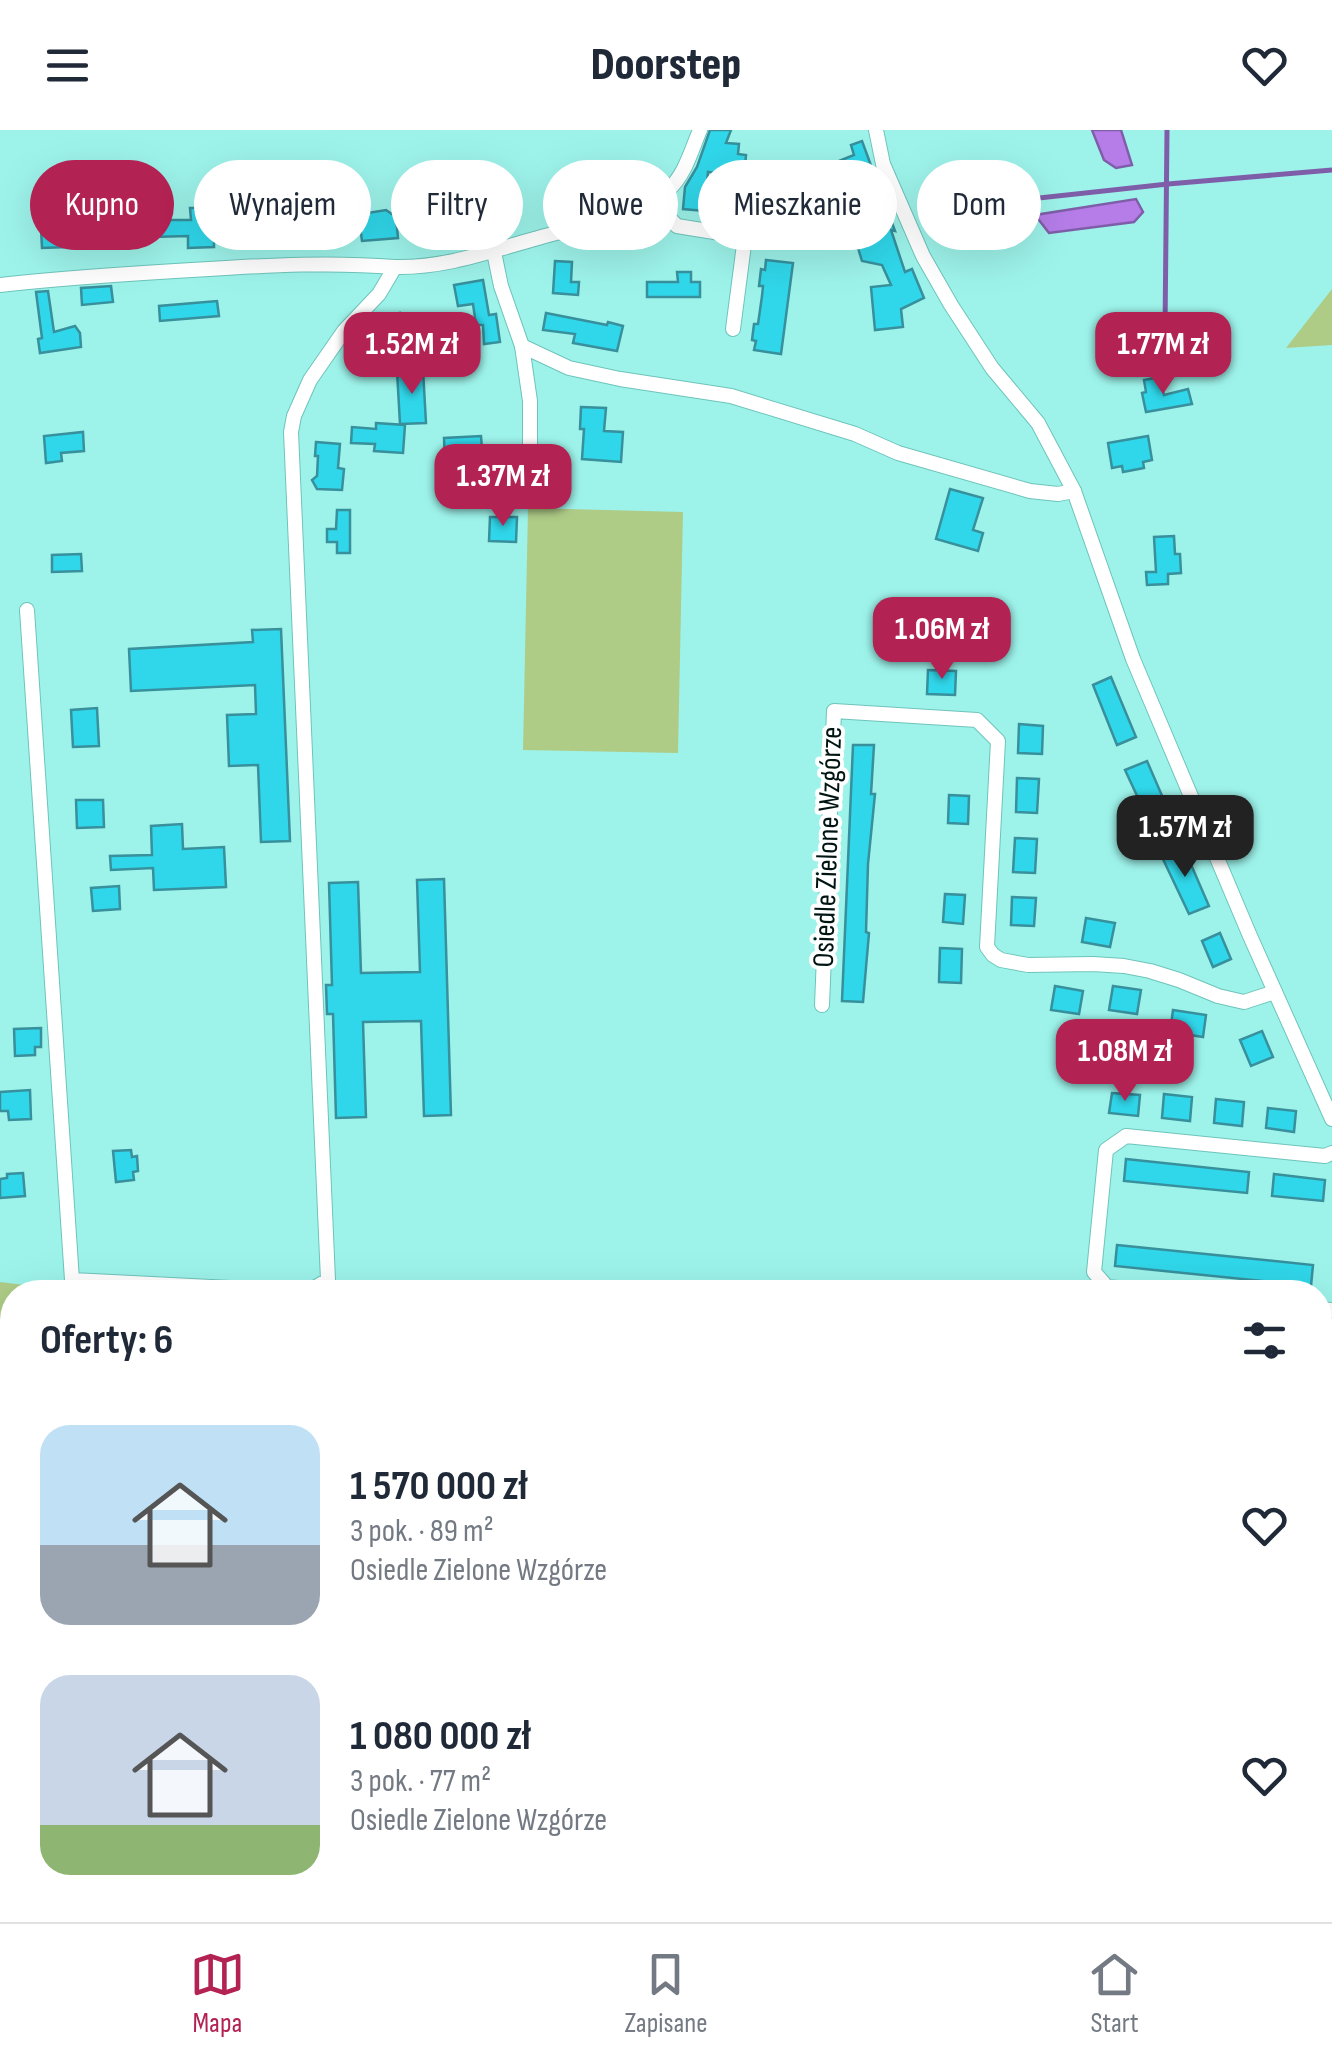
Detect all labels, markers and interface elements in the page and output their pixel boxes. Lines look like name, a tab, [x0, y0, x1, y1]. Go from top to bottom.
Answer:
icon: menu	[40, 38, 95, 93]
text: Doorstep	[591, 38, 741, 93]
icon: heart	[1237, 38, 1292, 93]
chip: Kupno	[30, 160, 174, 250]
chip: Wynajem	[194, 160, 371, 250]
chip: Filtry	[391, 160, 523, 250]
chip: Nowe	[543, 160, 678, 250]
chip: Mieszkanie	[698, 160, 897, 250]
chip: Dom	[917, 160, 1041, 250]
pin: 1.52M zł	[309, 312, 515, 397]
pin: 1.77M zł	[1060, 312, 1266, 397]
text: 1.52M zł	[366, 325, 458, 364]
text: 1.77M zł	[1117, 325, 1209, 364]
pin: 1.37M zł	[400, 444, 606, 529]
text: 1.37M zł	[456, 457, 550, 496]
pin: 1.06M zł	[839, 597, 1045, 682]
text: 1.06M zł	[895, 610, 989, 649]
street label: Osiedle Zielone Wzgórze	[806, 726, 850, 968]
pin: 1.57M zł	[1082, 795, 1288, 880]
text: 1.57M zł	[1139, 808, 1231, 847]
pin: 1.08M zł	[1022, 1019, 1228, 1104]
text: 1.08M zł	[1078, 1032, 1172, 1071]
icon: filters	[1237, 1313, 1292, 1368]
text: Oferty: 6	[40, 1315, 173, 1366]
text: 1 570 000 zł	[350, 1461, 527, 1512]
icon: home	[120, 1465, 240, 1585]
icon: heart	[1237, 1498, 1292, 1553]
text: 3 pok. · 89 m²	[350, 1512, 494, 1551]
text: Osiedle Zielone Wzgórze	[350, 1551, 607, 1590]
text: 1 080 000 zł	[350, 1711, 531, 1762]
icon: home	[120, 1715, 240, 1835]
icon: heart	[1237, 1748, 1292, 1803]
text: 3 pok. · 77 m²	[350, 1762, 491, 1801]
text: Osiedle Zielone Wzgórze	[350, 1801, 607, 1840]
tab: Mapa	[190, 1947, 245, 2040]
tab: Zapisane	[625, 1947, 707, 2040]
tab: Start	[1087, 1947, 1142, 2040]

